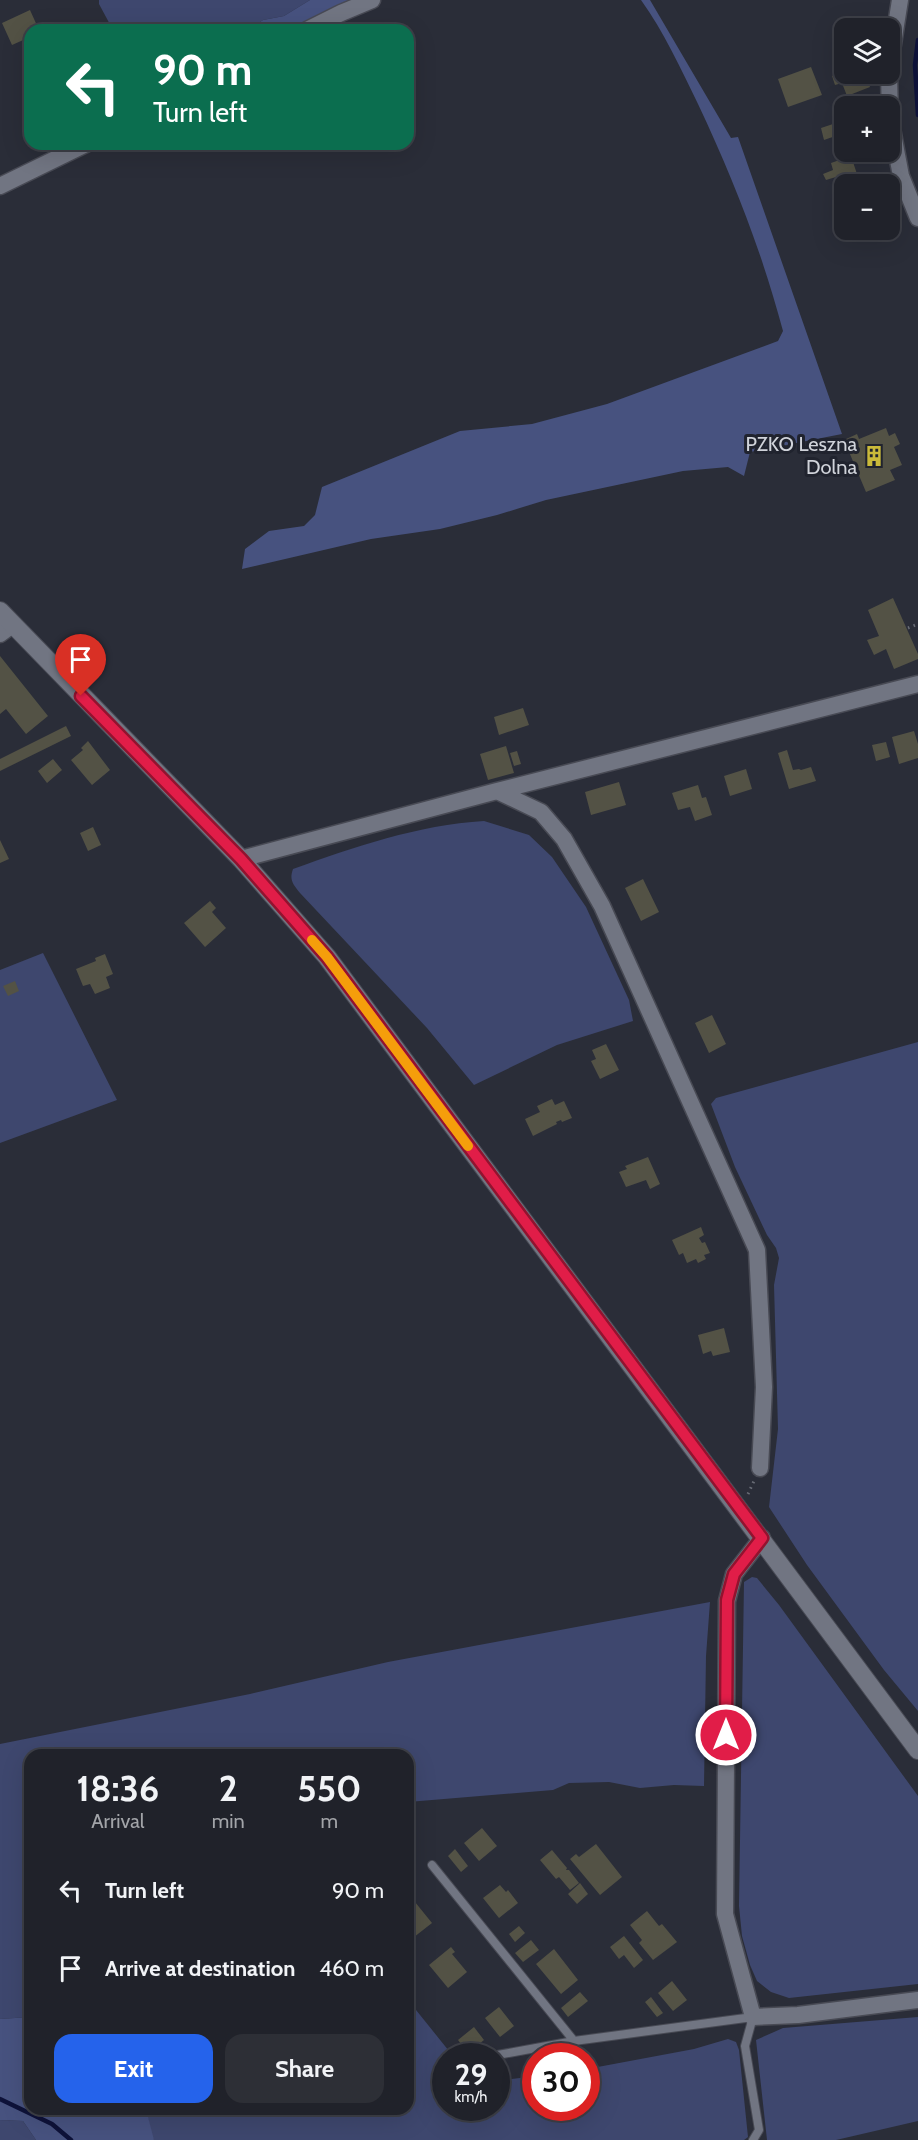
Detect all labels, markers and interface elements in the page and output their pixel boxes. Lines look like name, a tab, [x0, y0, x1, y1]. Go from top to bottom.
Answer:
map controls	[834, 18, 900, 240]
button: layers	[834, 18, 900, 84]
text: 90 m	[153, 44, 252, 96]
icon: left	[54, 48, 132, 126]
text: Turn left	[153, 96, 247, 129]
button: +	[834, 96, 900, 162]
button: −	[834, 174, 900, 240]
place label: PZKO Leszna Dolna	[746, 432, 857, 479]
building icon: PZKO Leszna Dolna	[862, 444, 886, 468]
pin	[55, 634, 106, 696]
icon: arrive	[64, 643, 97, 676]
position arrow	[694, 1703, 758, 1767]
text: 18:36	[77, 1766, 159, 1810]
text: 2	[219, 1766, 238, 1810]
text: 550	[297, 1766, 361, 1810]
text: Arrival	[91, 1809, 145, 1833]
text: min	[212, 1809, 245, 1833]
text: m	[321, 1809, 338, 1833]
icon: left	[54, 1874, 87, 1907]
text: Turn left	[105, 1877, 184, 1904]
text: 90 m	[332, 1877, 384, 1904]
icon: arrive	[54, 1952, 87, 1985]
text: Arrive at destination	[105, 1955, 295, 1982]
text: 460 m	[319, 1955, 384, 1982]
button: Exit	[54, 2034, 213, 2103]
button: Share	[225, 2034, 384, 2103]
speed limit sign: 30	[522, 2043, 600, 2121]
text: 29	[455, 2056, 487, 2093]
text: km/h	[455, 2088, 487, 2106]

